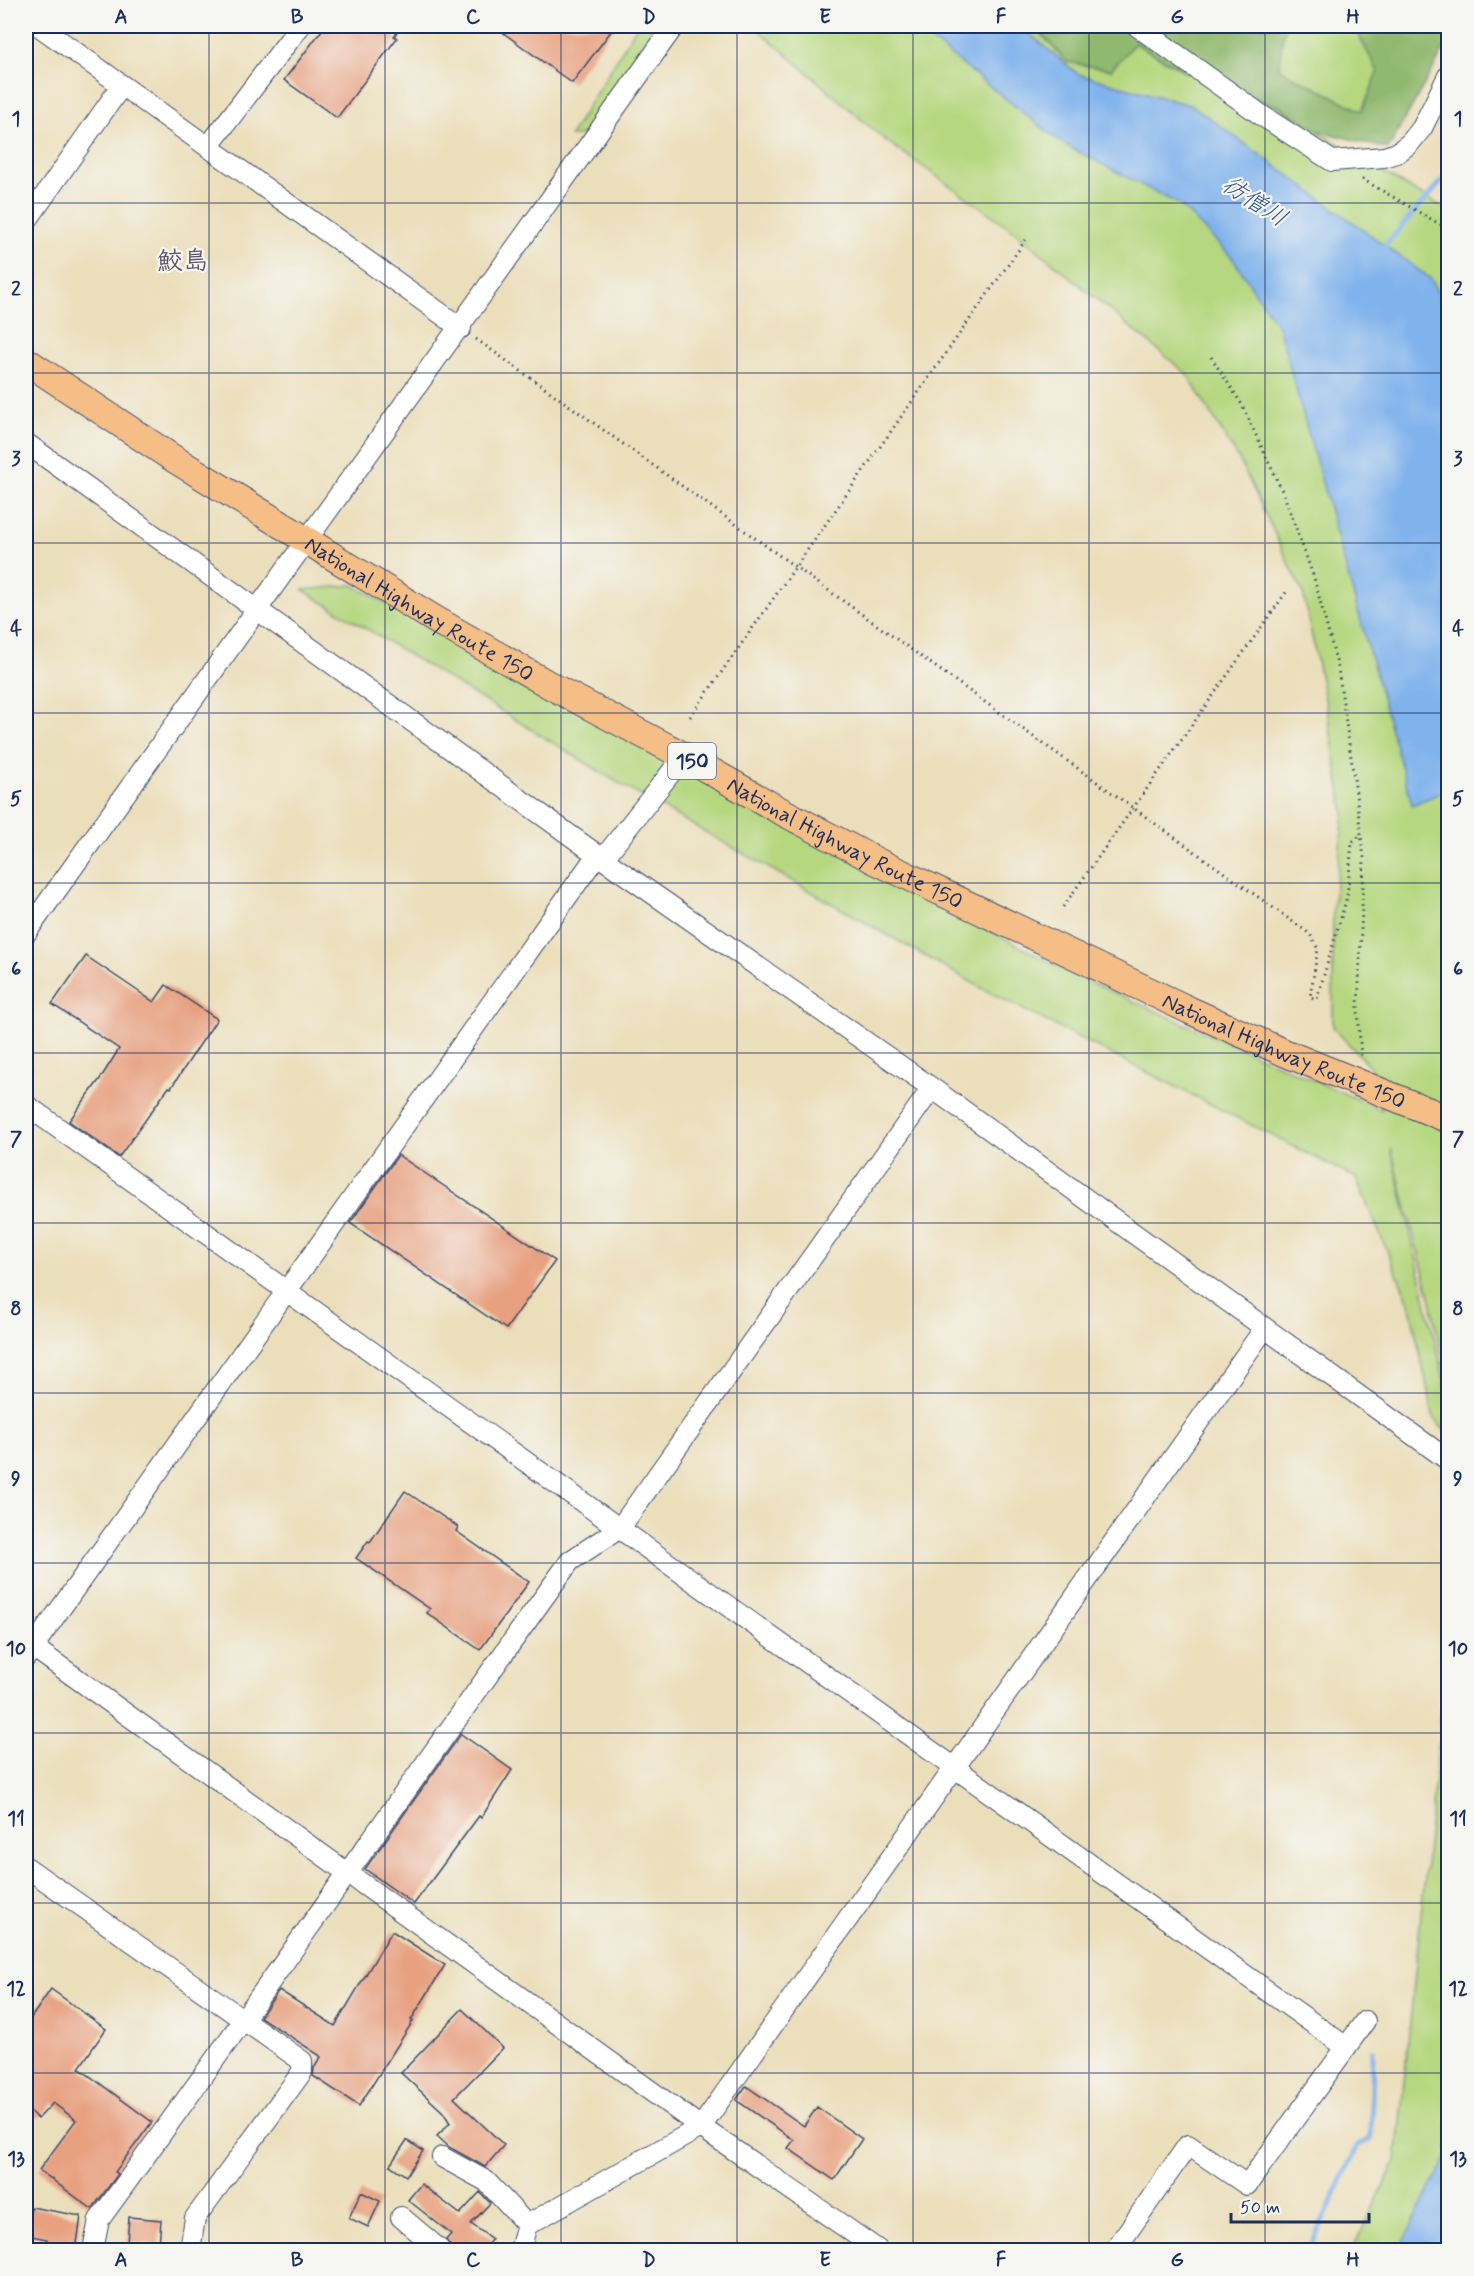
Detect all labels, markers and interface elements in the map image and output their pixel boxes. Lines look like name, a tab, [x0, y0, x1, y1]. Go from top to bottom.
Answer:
text: A	[114, 4, 128, 31]
text: B	[291, 4, 304, 31]
text: C	[466, 4, 481, 31]
text: D	[642, 4, 656, 31]
text: E	[819, 4, 831, 31]
text: F	[996, 4, 1007, 31]
text: G	[1170, 4, 1184, 31]
text: H	[1346, 4, 1360, 31]
text: 1	[12, 106, 20, 133]
text: 1	[1454, 106, 1462, 133]
water label: 彷僧川	[1216, 170, 1293, 235]
district label: 鮫島	[157, 245, 209, 279]
text: 2	[11, 276, 21, 303]
text: 2	[1453, 276, 1463, 303]
text: 3	[11, 446, 21, 473]
text: 3	[1453, 446, 1463, 473]
street label: National Highway Route 150	[299, 531, 538, 689]
text: 4	[10, 616, 22, 643]
text: 4	[1452, 616, 1464, 643]
road number: 150	[668, 743, 716, 779]
street label: National Highway Route 150	[721, 771, 967, 916]
text: 5	[10, 786, 22, 813]
text: 5	[1452, 786, 1464, 813]
text: 6	[11, 956, 21, 983]
text: 6	[1453, 956, 1463, 983]
street label: National Highway Route 150	[1157, 987, 1409, 1116]
text: 7	[10, 1126, 22, 1153]
text: 7	[1452, 1126, 1464, 1153]
text: 8	[10, 1296, 22, 1323]
text: 8	[1452, 1296, 1464, 1323]
text: 9	[11, 1466, 21, 1493]
text: 9	[1453, 1466, 1463, 1493]
text: 10	[6, 1636, 26, 1663]
text: 10	[1448, 1636, 1468, 1663]
text: 11	[7, 1806, 25, 1833]
text: 11	[1449, 1806, 1467, 1833]
text: 12	[6, 1976, 26, 2003]
text: 12	[1448, 1976, 1468, 2003]
text: 13	[7, 2146, 25, 2173]
text: 13	[1449, 2146, 1467, 2173]
scale bar	[1231, 2186, 1369, 2224]
text: 50 m	[1240, 2196, 1280, 2220]
text: A	[114, 2247, 128, 2274]
text: B	[291, 2247, 304, 2274]
text: C	[466, 2247, 481, 2274]
text: D	[642, 2247, 656, 2274]
text: E	[819, 2247, 831, 2274]
text: F	[996, 2247, 1007, 2274]
text: G	[1170, 2247, 1184, 2274]
text: H	[1346, 2247, 1360, 2274]

